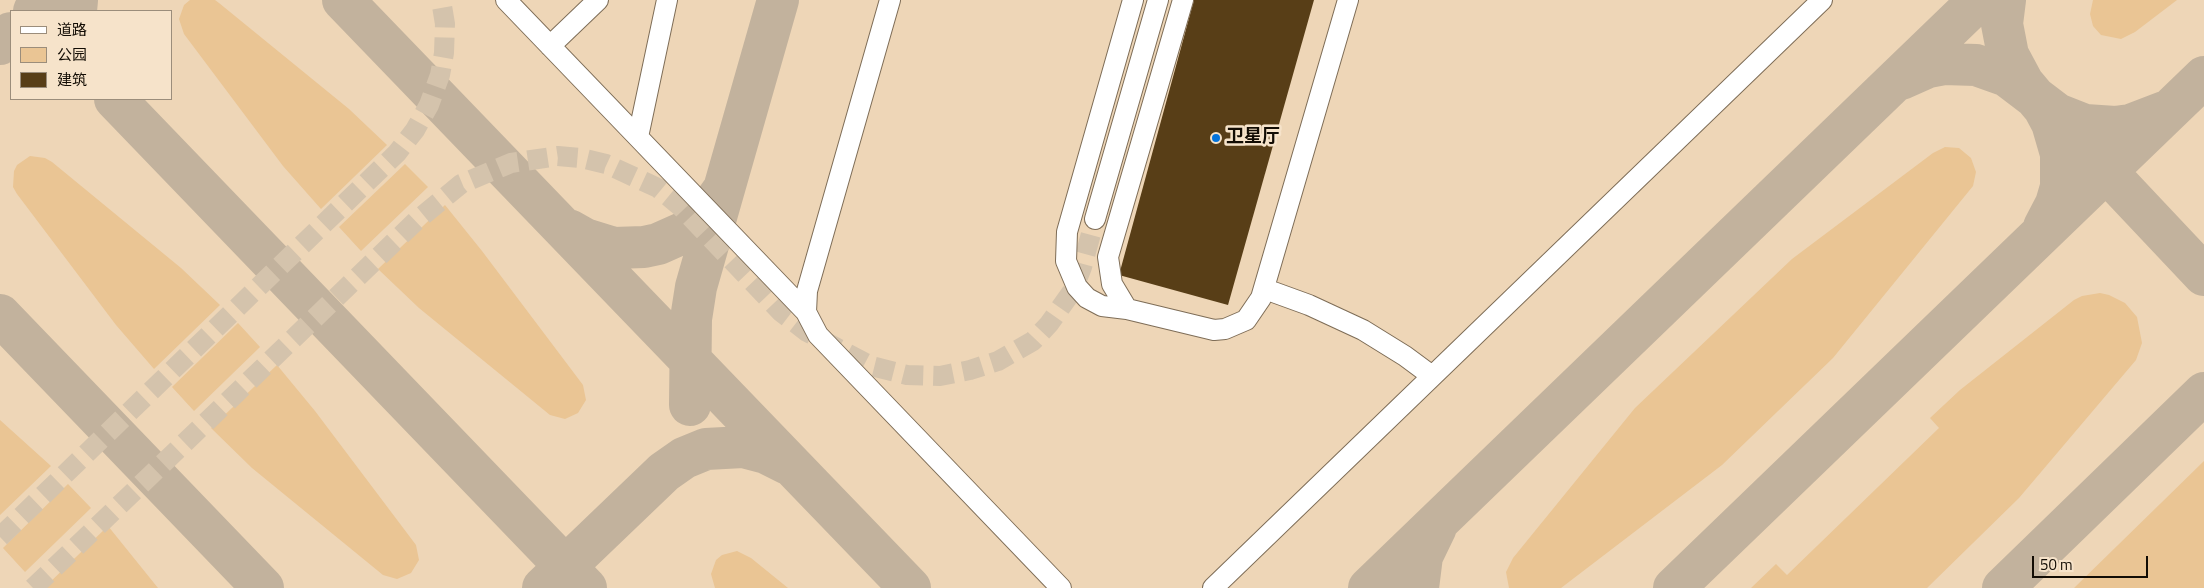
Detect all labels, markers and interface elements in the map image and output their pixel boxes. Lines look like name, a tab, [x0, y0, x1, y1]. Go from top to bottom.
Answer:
legend	[10, 10, 172, 100]
text: 道路	[57, 18, 87, 41]
text: 公园	[57, 43, 87, 66]
text: 建筑	[57, 68, 87, 91]
place label: 卫星厅	[1226, 127, 1280, 149]
marker: 卫星厅	[1210, 132, 1222, 144]
scale bar	[2034, 546, 2150, 578]
text: 50 m	[2040, 553, 2073, 576]

